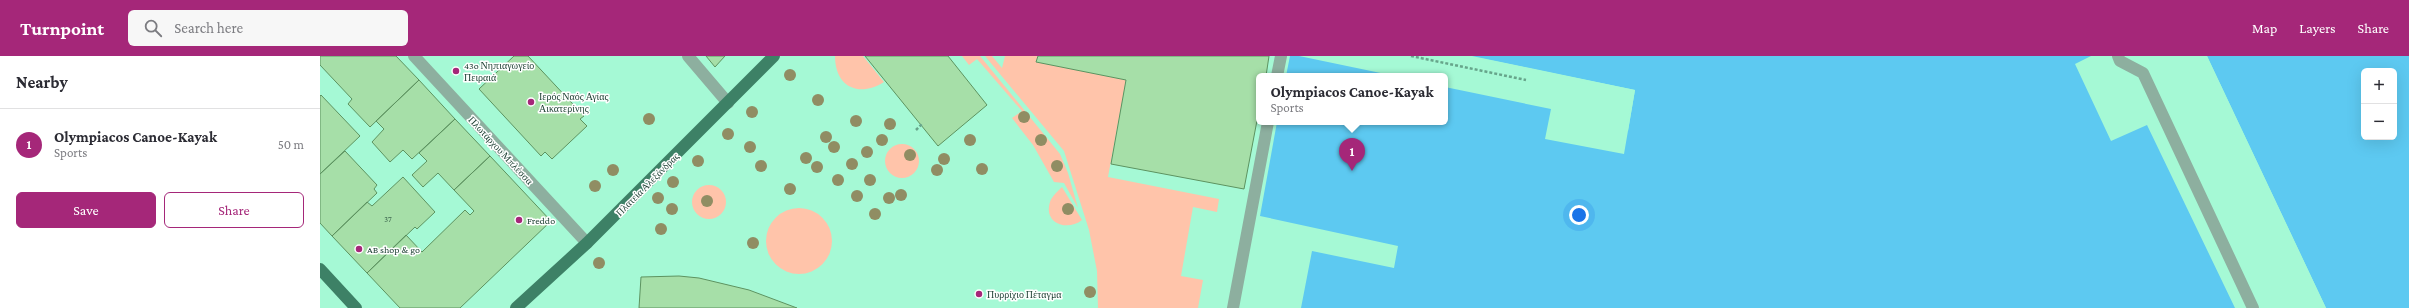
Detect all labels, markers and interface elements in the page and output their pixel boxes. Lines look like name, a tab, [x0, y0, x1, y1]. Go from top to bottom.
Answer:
search box	[128, 10, 408, 46]
icon: search	[142, 17, 164, 39]
text: Turnpoint	[20, 18, 104, 39]
text: Search here	[174, 20, 243, 36]
text: Map	[2252, 20, 2277, 36]
text: Layers	[2299, 20, 2336, 36]
text: Share	[2358, 20, 2389, 36]
place label: 43o Νηπιαγωγείο Πειραιά	[464, 60, 534, 83]
marker: 43o Νηπιαγωγείο Πειραιά	[451, 66, 461, 76]
map controls	[2361, 68, 2397, 140]
button: +	[2361, 68, 2397, 104]
text: Nearby	[16, 73, 68, 92]
popup	[1256, 73, 1448, 125]
text: Olympiacos Canoe-Kayak	[1270, 84, 1434, 100]
place label: Ιερός Ναός Αγίας Αικατερίνης	[539, 91, 609, 114]
marker: Ιερός Ναός Αγίας Αικατερίνης	[526, 97, 536, 107]
text: Sports	[1270, 100, 1304, 115]
button: −	[2361, 104, 2397, 140]
street label: Πλωτάρχου Μπλέσσα	[466, 114, 536, 187]
text: Olympiacos Canoe-Kayak	[54, 129, 217, 145]
text: 1	[27, 137, 31, 152]
text: 50 m	[278, 137, 304, 152]
pin: 1	[1339, 138, 1365, 171]
text: Sports	[54, 145, 87, 160]
street label: Πλατεία Αλεξάνδρας	[614, 151, 682, 219]
button: Save	[16, 192, 156, 228]
button: Share	[164, 192, 304, 228]
your location	[1569, 205, 1589, 225]
house number: 37	[384, 215, 392, 224]
marker: Freddo	[514, 215, 524, 225]
place label: Freddo	[527, 215, 555, 226]
marker: AB shop & go	[354, 244, 364, 254]
place label: AB shop & go	[367, 244, 420, 255]
marker: Πυρρίχιο Πέταγμα	[974, 289, 984, 299]
place label: Πυρρίχιο Πέταγμα	[987, 289, 1062, 300]

